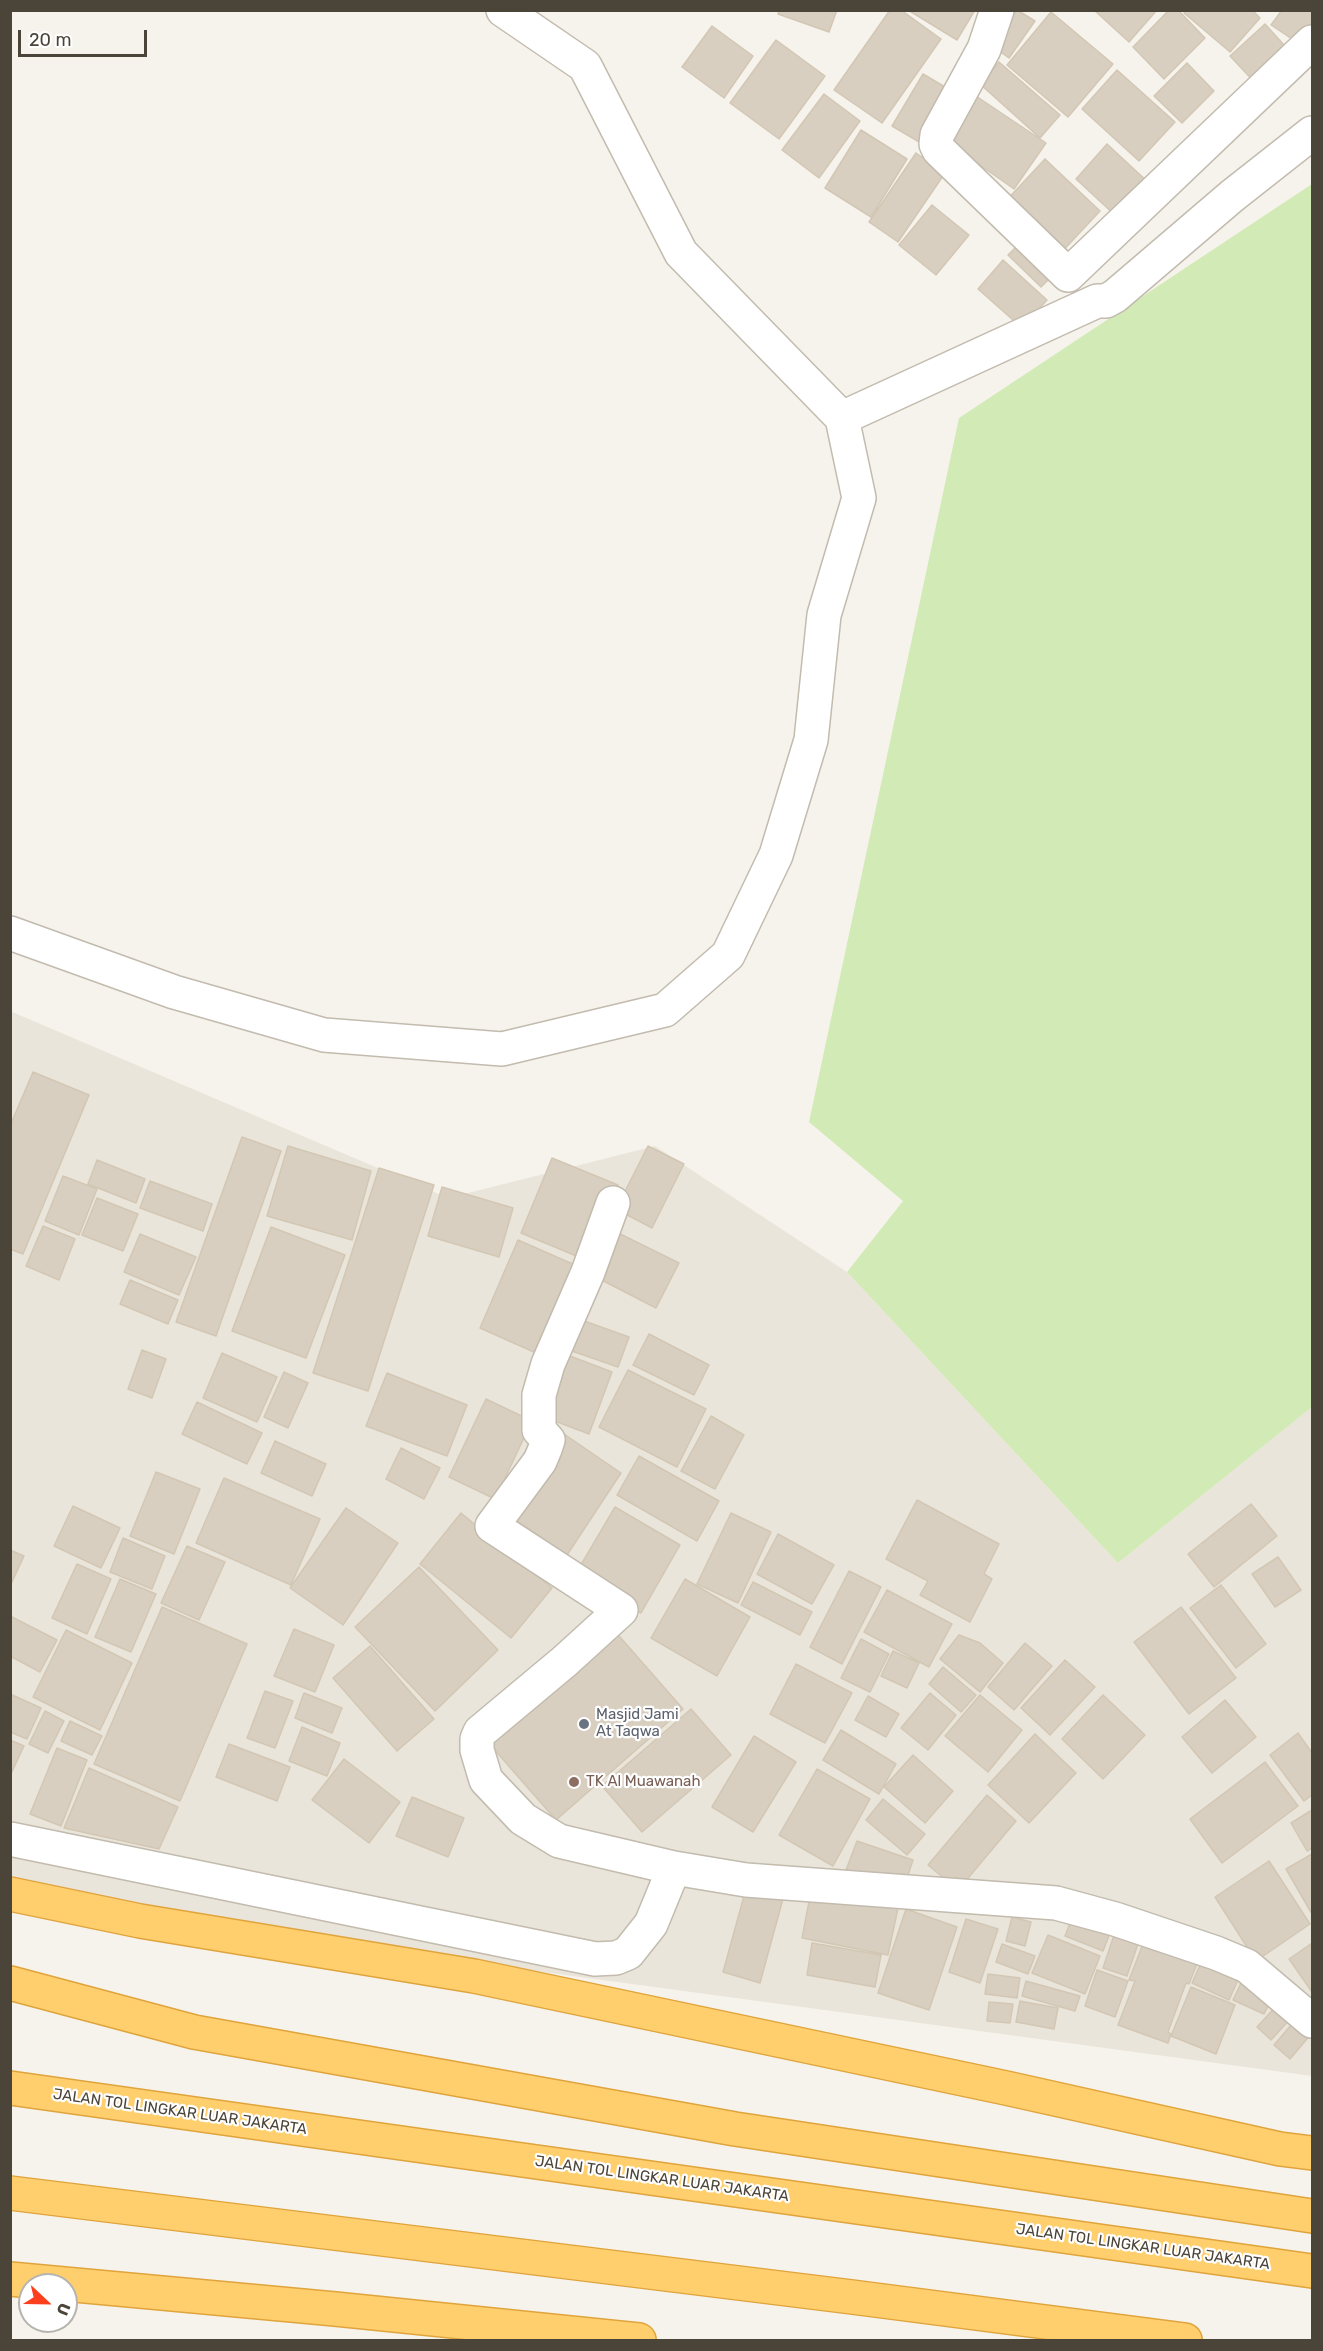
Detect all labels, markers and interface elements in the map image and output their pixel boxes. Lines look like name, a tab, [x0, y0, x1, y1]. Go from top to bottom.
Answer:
scale bar	[21, 18, 150, 56]
text: 20 m	[29, 29, 71, 51]
place label: Masjid Jami At Taqwa	[596, 1706, 679, 1741]
marker: Masjid Jami At Taqwa	[577, 1717, 591, 1731]
place label: TK Al Muawanah	[586, 1773, 701, 1791]
marker: TK Al Muawanah	[567, 1775, 581, 1789]
street label: JALAN TOL LINGKAR LUAR JAKARTA	[52, 2085, 308, 2139]
street label: JALAN TOL LINGKAR LUAR JAKARTA	[534, 2152, 790, 2206]
street label: JALAN TOL LINGKAR LUAR JAKARTA	[1015, 2220, 1271, 2274]
north arrow	[18, 2273, 78, 2333]
text: U	[52, 2300, 74, 2318]

